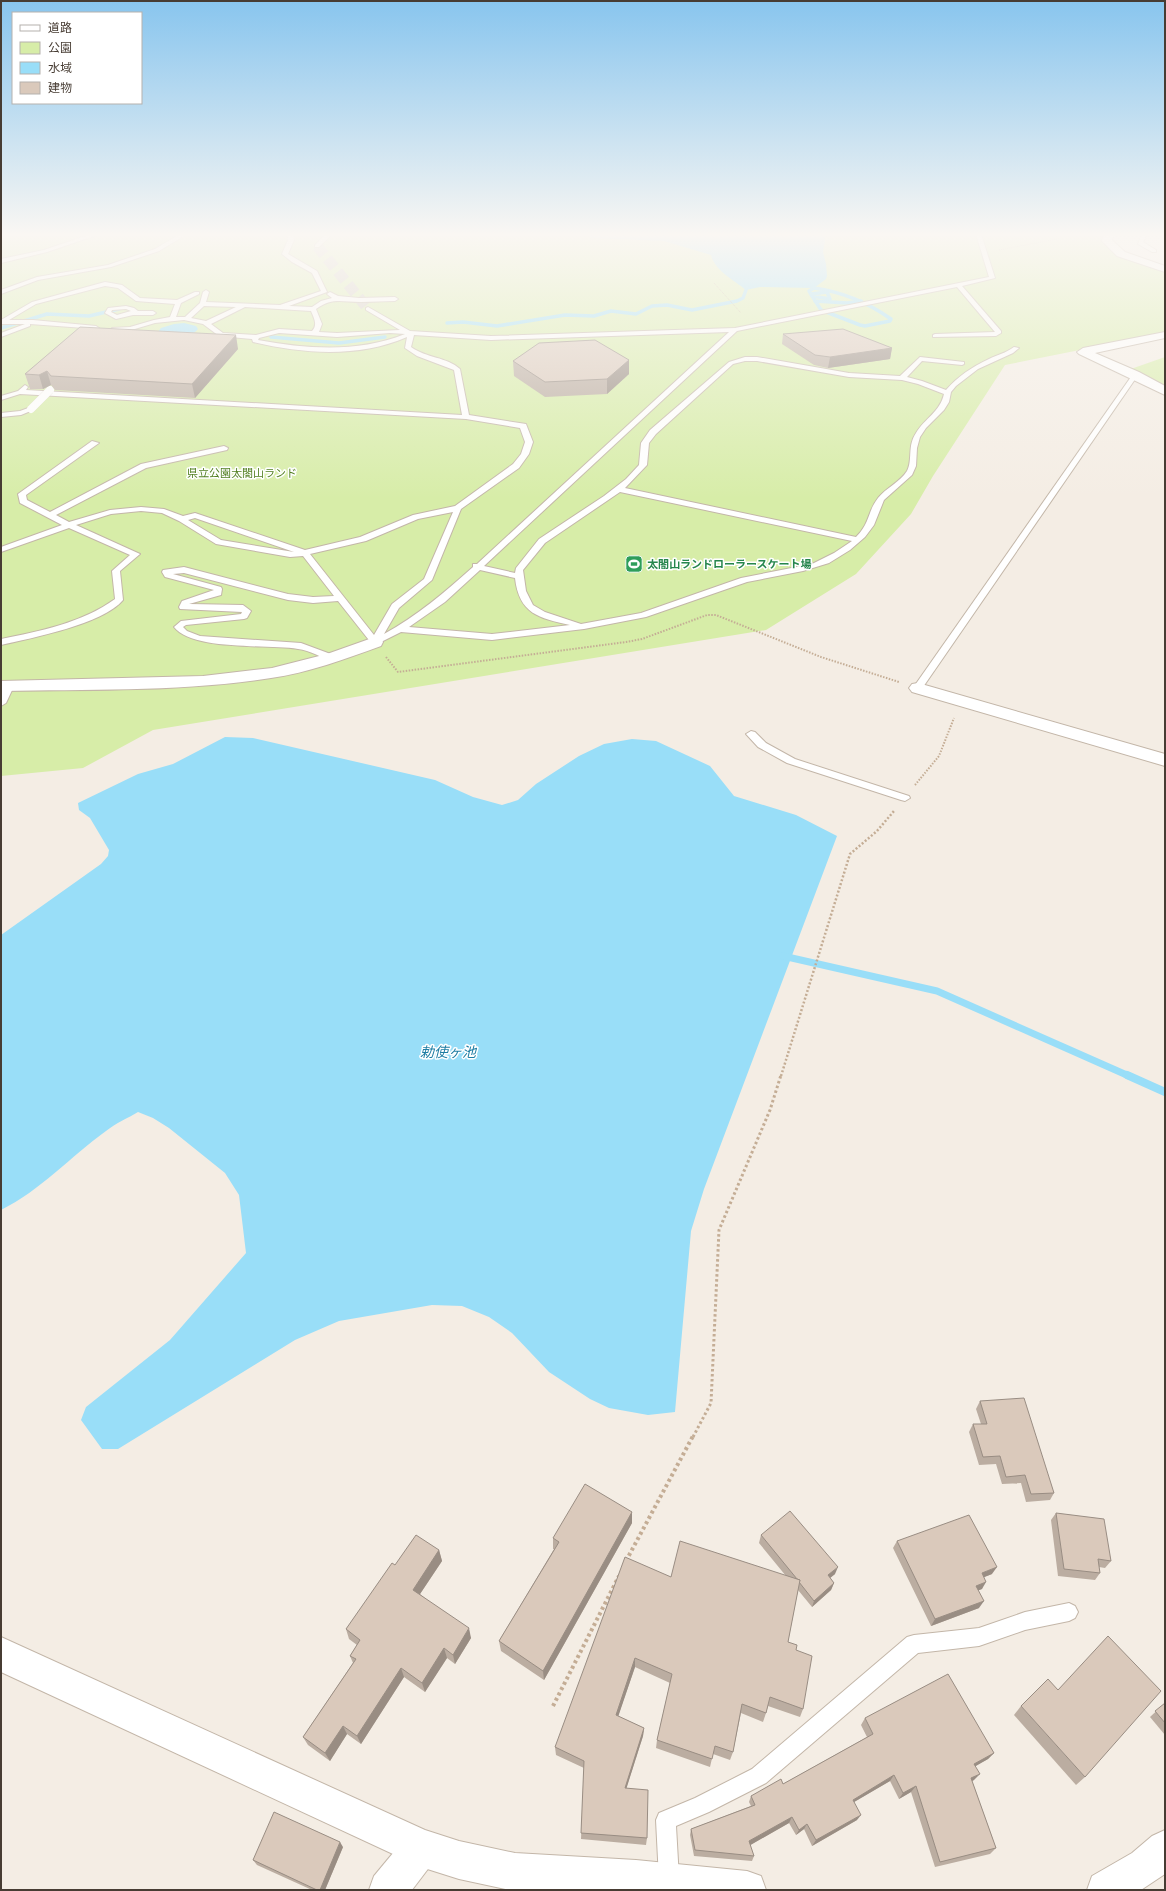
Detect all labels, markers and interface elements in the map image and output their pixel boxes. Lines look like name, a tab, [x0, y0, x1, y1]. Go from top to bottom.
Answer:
legend	[12, 12, 142, 104]
text: 道路	[48, 20, 72, 35]
text: 公園	[48, 40, 72, 55]
text: 水域	[48, 60, 72, 75]
text: 建物	[48, 80, 72, 95]
park label: 県立公園太閤山ランド	[187, 466, 297, 480]
sports icon: 太閤山ランドローラースケート場	[624, 554, 644, 574]
place label: 太閤山ランドローラースケート場	[647, 557, 811, 571]
water label: 勅使ヶ池	[420, 1043, 478, 1061]

